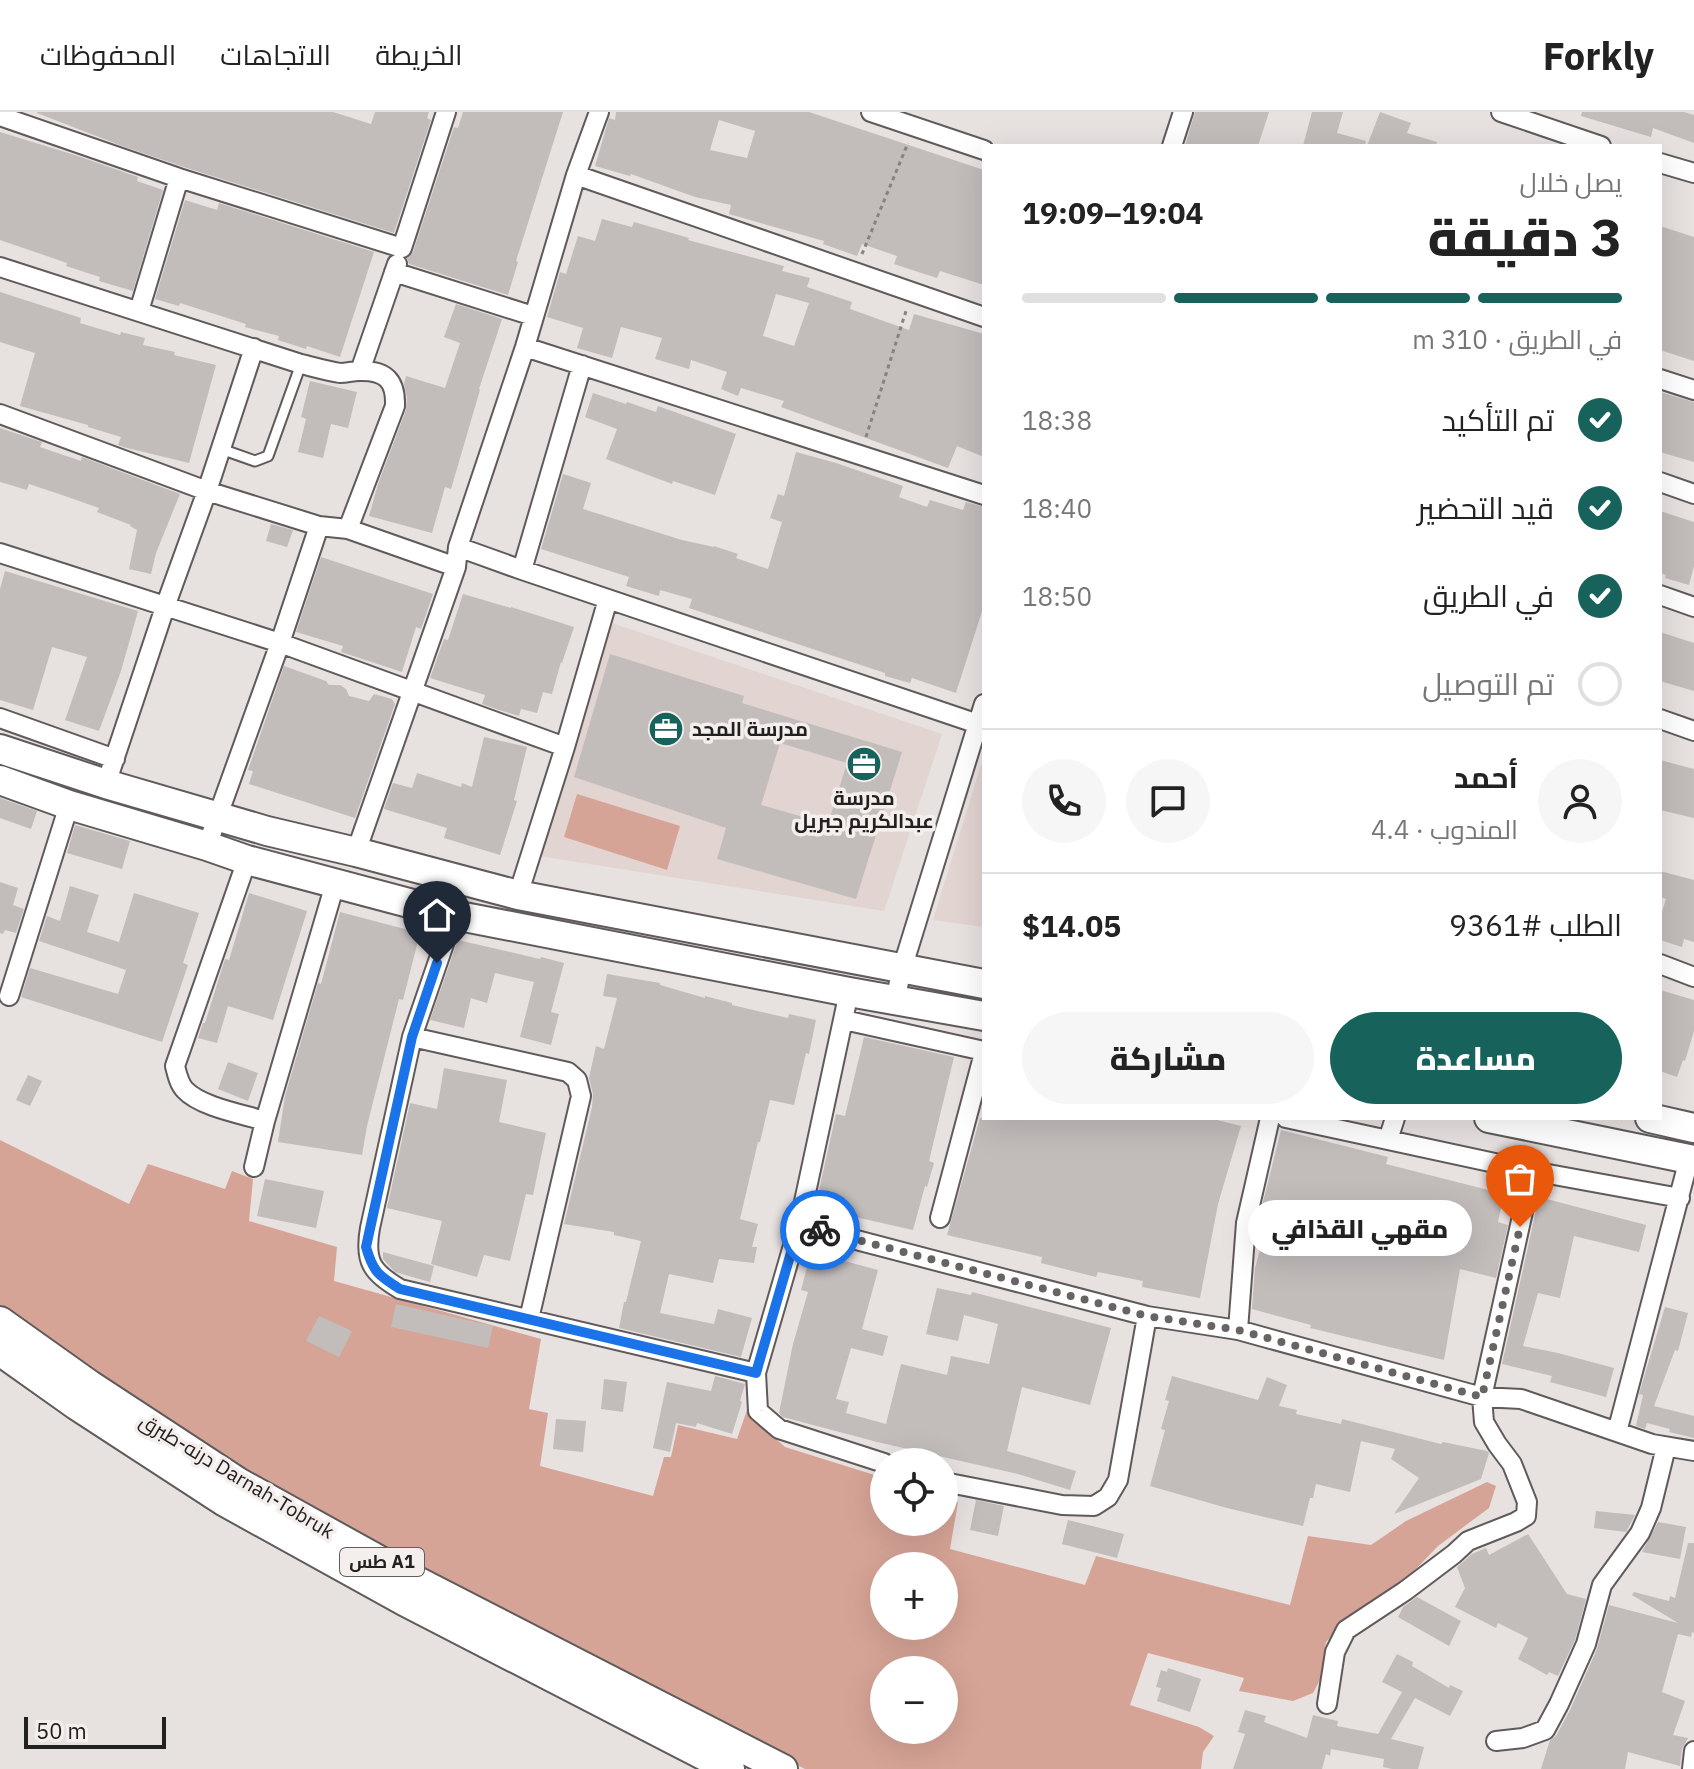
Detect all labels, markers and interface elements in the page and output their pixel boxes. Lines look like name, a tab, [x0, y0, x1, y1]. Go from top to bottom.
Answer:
text: Forkly	[1543, 31, 1654, 80]
text: المحفوظات	[40, 36, 176, 73]
text: الاتجاهات	[220, 36, 331, 73]
text: الخريطة	[375, 36, 463, 73]
text: يصل خلال	[1519, 165, 1622, 199]
text: 19:04–19:09	[1022, 193, 1203, 232]
text: 3 دقيقة	[1428, 203, 1622, 270]
text: في الطريق · 310 m	[1412, 322, 1622, 356]
icon: check	[1578, 398, 1622, 442]
text: تم التأكيد	[1442, 400, 1554, 439]
text: 18:38	[1022, 403, 1092, 437]
icon: check	[1578, 486, 1622, 530]
text: قيد التحضير	[1417, 488, 1554, 527]
text: 18:40	[1022, 491, 1092, 525]
icon: check	[1578, 574, 1622, 618]
text: في الطريق	[1423, 576, 1554, 615]
text: 18:50	[1022, 579, 1092, 613]
text: تم التوصيل	[1422, 664, 1554, 703]
office icon: مدرسة المجد	[647, 710, 685, 748]
place label: مدرسة المجد	[692, 715, 808, 742]
office icon: مدرسة عبدالكريم جبريل	[845, 745, 883, 783]
text: أحمد	[1454, 757, 1518, 796]
button: phone	[1022, 759, 1106, 843]
button: chat	[1126, 759, 1210, 843]
button: person	[1538, 759, 1622, 843]
place label: مدرسة عبدالكريم جبريل	[794, 784, 934, 835]
text: المندوب · 4.4	[1371, 812, 1518, 846]
pin	[403, 881, 471, 963]
icon: home	[415, 893, 459, 937]
text: الطلب #9361	[1449, 905, 1622, 944]
text: $14.05	[1022, 906, 1121, 945]
button: مشاركة	[1022, 1012, 1314, 1104]
button: مساعدة	[1330, 1012, 1622, 1104]
pin	[1486, 1145, 1554, 1227]
icon: bag	[1498, 1157, 1542, 1201]
courier	[780, 1190, 860, 1270]
callout: مقهي القذافي	[1248, 1199, 1472, 1255]
icon: bike	[798, 1208, 842, 1252]
text: مقهي القذافي	[1272, 1211, 1448, 1245]
street label: درنه-طبرق Darnah-Tobruk	[135, 1407, 340, 1545]
map controls	[870, 1448, 958, 1744]
button: locate	[870, 1448, 958, 1536]
road number: طس A1	[340, 1548, 424, 1576]
button: +	[870, 1552, 958, 1640]
button: −	[870, 1656, 958, 1744]
scale bar	[24, 1713, 166, 1749]
text: 50 m	[36, 1716, 87, 1745]

